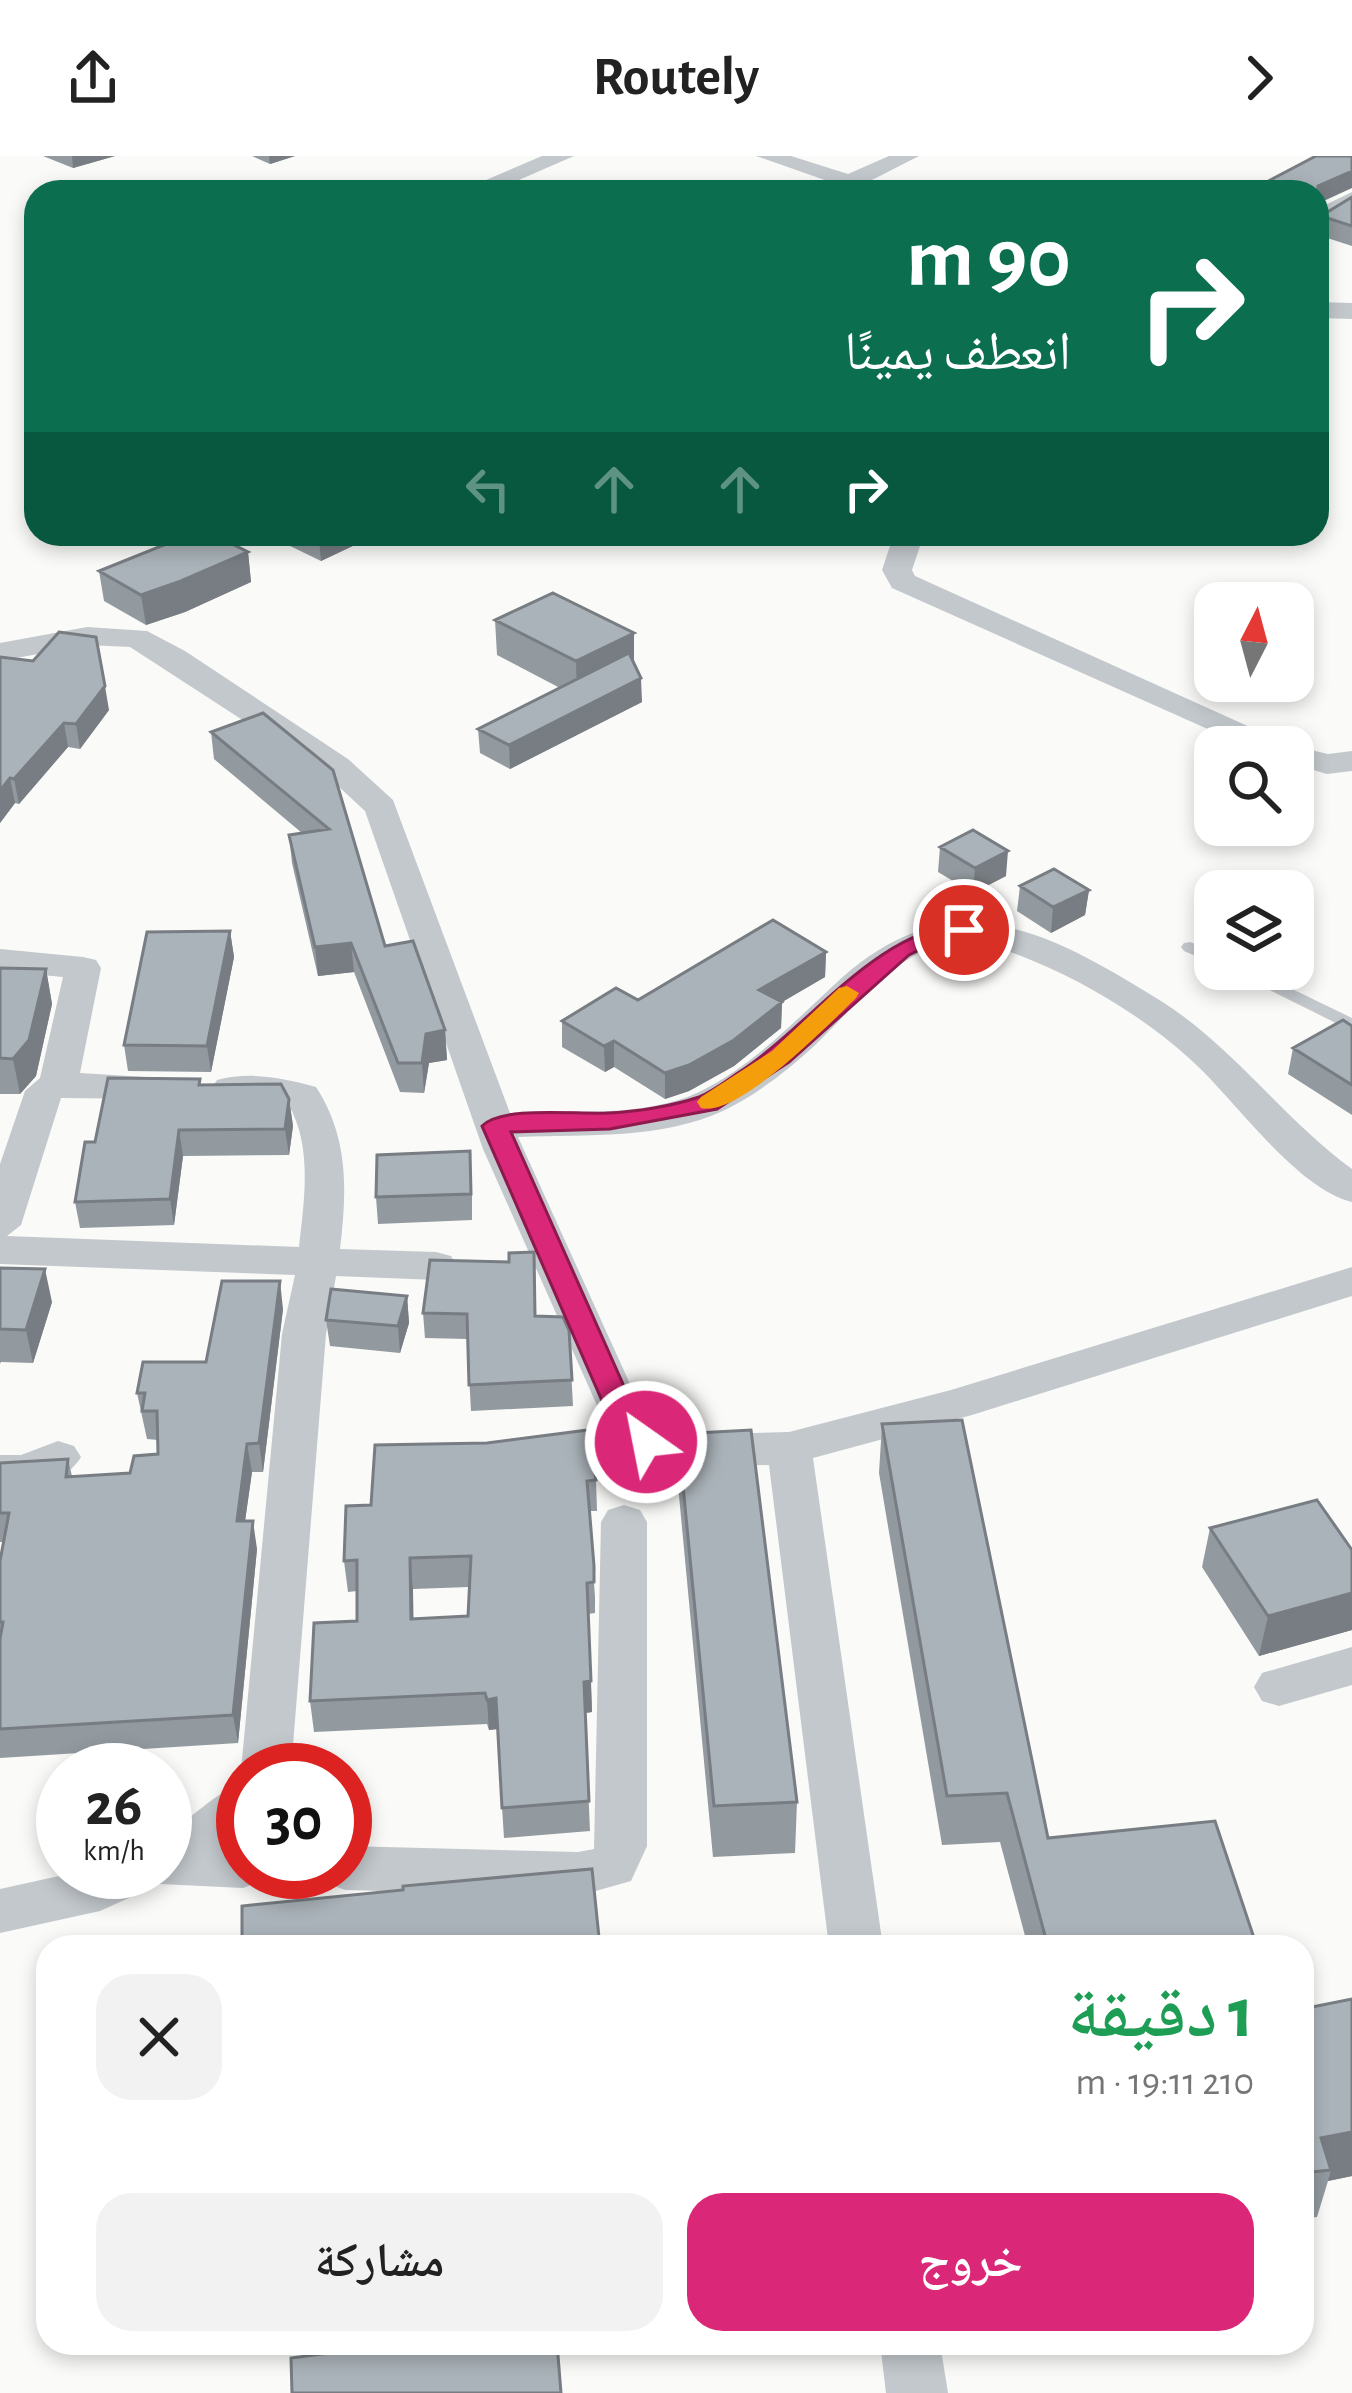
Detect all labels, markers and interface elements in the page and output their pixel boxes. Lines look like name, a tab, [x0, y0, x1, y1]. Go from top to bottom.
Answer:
icon: share	[60, 45, 126, 111]
icon: forward	[1226, 45, 1292, 111]
text: Routely	[593, 51, 759, 105]
text: 90 m	[906, 218, 1071, 302]
icon: right	[1113, 228, 1269, 384]
text: انعطف يمينًا	[844, 326, 1071, 380]
icon: left	[455, 456, 521, 522]
icon: ahead	[581, 456, 647, 522]
icon: ahead	[707, 456, 773, 522]
icon: right	[833, 456, 899, 522]
north arrow	[1194, 582, 1314, 702]
map controls	[1194, 582, 1314, 990]
button: search	[1194, 726, 1314, 846]
button: layers	[1194, 870, 1314, 990]
pin	[913, 879, 1015, 981]
icon: arrive	[931, 897, 997, 963]
position arrow	[583, 1379, 709, 1505]
speed limit sign: 30	[216, 1743, 372, 1899]
text: 26	[85, 1776, 143, 1836]
text: km/h	[83, 1836, 145, 1866]
button: close	[96, 1974, 222, 2100]
text: 1 دقيقة	[1068, 1978, 1254, 2050]
text: 210 m · 19:11	[1075, 2063, 1254, 2102]
button: مشاركة	[96, 2193, 663, 2331]
button: خروج	[687, 2193, 1254, 2331]

